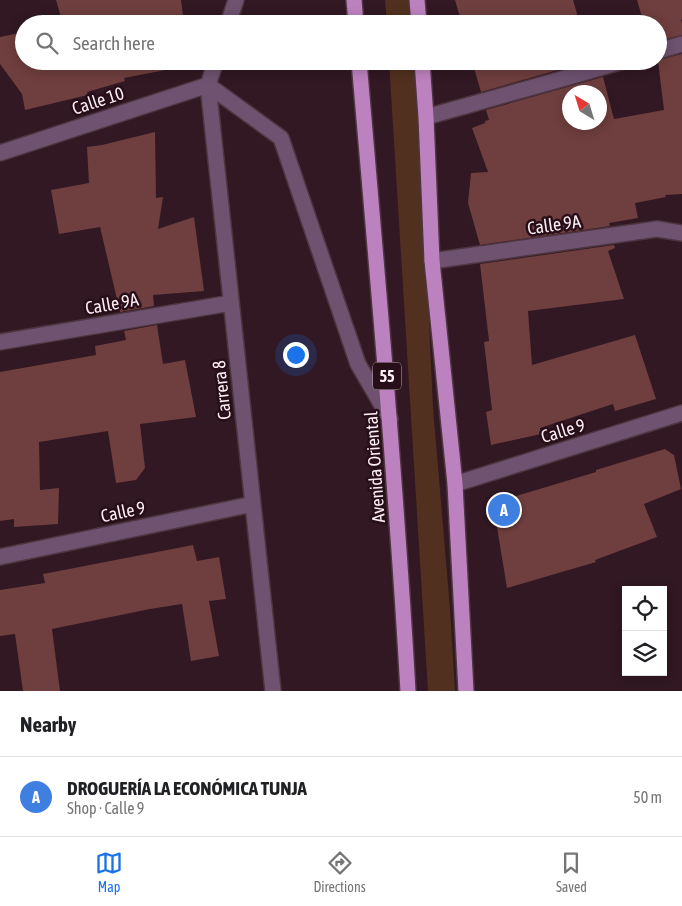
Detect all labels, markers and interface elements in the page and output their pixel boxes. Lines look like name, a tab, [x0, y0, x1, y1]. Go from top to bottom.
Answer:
search box	[15, 15, 667, 70]
icon: search	[33, 29, 61, 57]
text: Search here	[73, 32, 155, 54]
street label: Calle 10	[69, 82, 126, 119]
north arrow	[562, 85, 607, 130]
street label: Calle 9A	[526, 210, 582, 239]
street label: Calle 9A	[84, 288, 140, 319]
your location	[283, 342, 309, 368]
street label: Carrera 8	[208, 359, 235, 421]
road number: 55	[373, 362, 401, 390]
street label: Avenida Oriental	[360, 410, 389, 523]
street label: Calle 9	[538, 414, 587, 447]
pin: A	[488, 491, 520, 529]
street label: Calle 9	[99, 497, 147, 526]
map controls	[622, 586, 667, 676]
button: locate	[622, 586, 667, 631]
button: layers	[622, 631, 667, 676]
text: Nearby	[20, 712, 76, 736]
text: DROGUERÍA LA ECONÓMICA TUNJA	[67, 777, 307, 799]
text: A	[32, 788, 40, 806]
text: 50 m	[633, 788, 662, 806]
text: Shop · Calle 9	[67, 799, 144, 817]
tab: Map	[95, 849, 123, 895]
tab: Directions	[313, 849, 366, 895]
tab: Saved	[556, 849, 587, 895]

